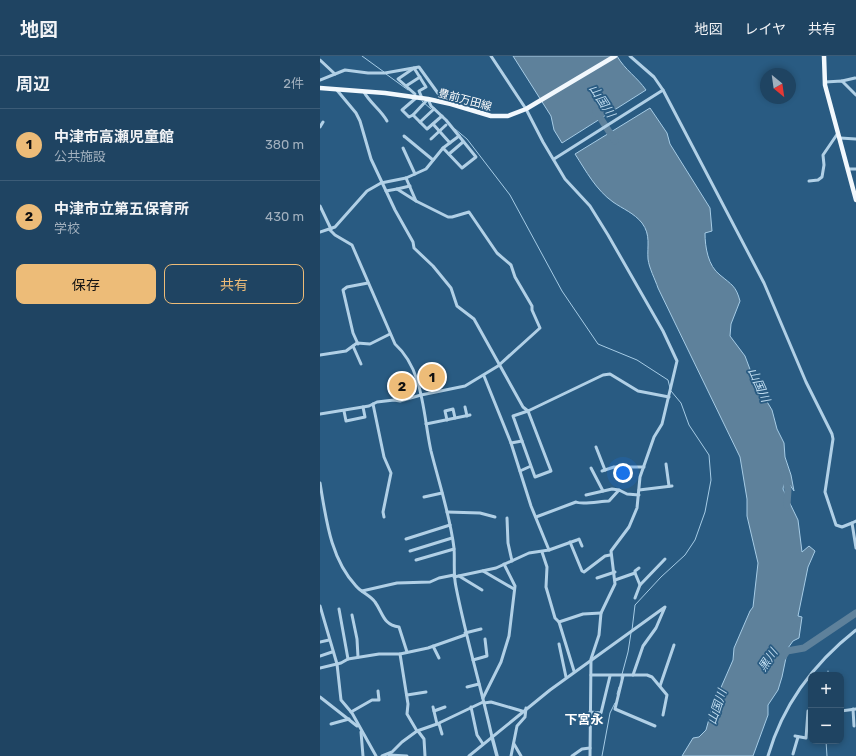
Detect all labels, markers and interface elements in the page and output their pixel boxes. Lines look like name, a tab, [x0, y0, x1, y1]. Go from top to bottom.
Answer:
text: 地図	[20, 18, 58, 41]
text: 地図	[694, 21, 722, 38]
text: レイヤ	[744, 21, 786, 38]
text: 共有	[808, 21, 836, 38]
north arrow	[760, 68, 796, 104]
text: 周辺	[16, 74, 50, 94]
text: 2件	[283, 76, 304, 91]
water label: 山国川	[586, 82, 619, 122]
street label: 豊前万田線	[437, 87, 493, 113]
text: 中津市高瀬児童館	[54, 128, 174, 146]
text: 1	[26, 137, 32, 152]
text: 380 m	[265, 137, 304, 152]
text: 公共施設	[54, 149, 106, 164]
text: 中津市立第五保育所	[54, 200, 189, 218]
text: 2	[25, 209, 33, 224]
text: 430 m	[265, 209, 304, 224]
text: 学校	[54, 221, 80, 236]
button: 保存	[16, 264, 156, 304]
button: 共有	[164, 264, 304, 304]
pin: 1	[419, 362, 445, 392]
water label: 山国川	[745, 366, 774, 406]
pin: 2	[389, 371, 415, 401]
your location	[613, 463, 633, 483]
water label: 黒川	[755, 644, 782, 674]
map controls	[808, 672, 844, 744]
button: +	[808, 672, 844, 708]
water label: 山国川	[705, 686, 730, 726]
button: −	[808, 708, 844, 744]
district label: 下宮永	[564, 712, 604, 727]

